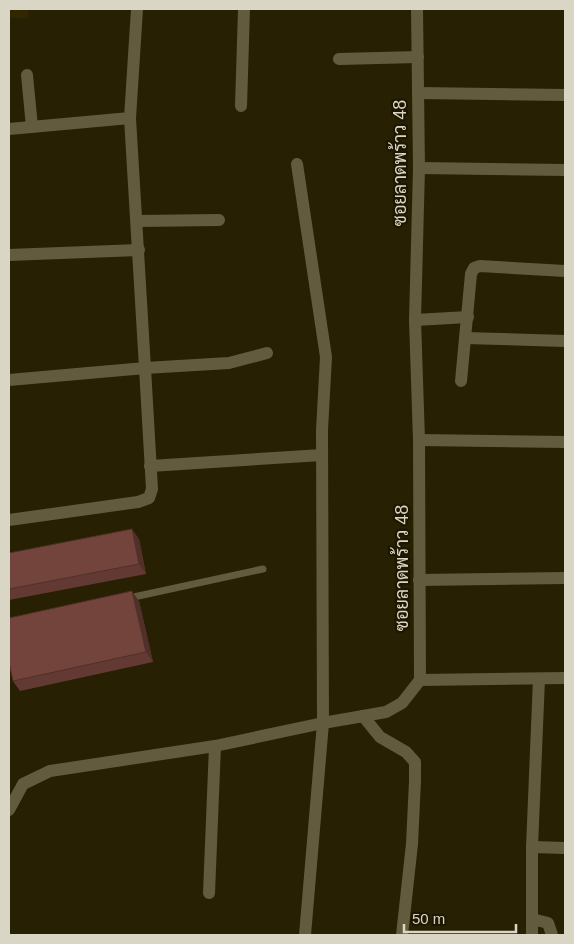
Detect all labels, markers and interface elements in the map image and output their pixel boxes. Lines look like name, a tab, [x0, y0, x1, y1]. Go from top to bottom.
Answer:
street label: ซอยลาดพร้าว 48	[388, 100, 410, 226]
street label: ซอยลาดพร้าว 48	[390, 505, 412, 631]
scale bar	[404, 902, 516, 934]
text: 50 m	[412, 910, 445, 927]

